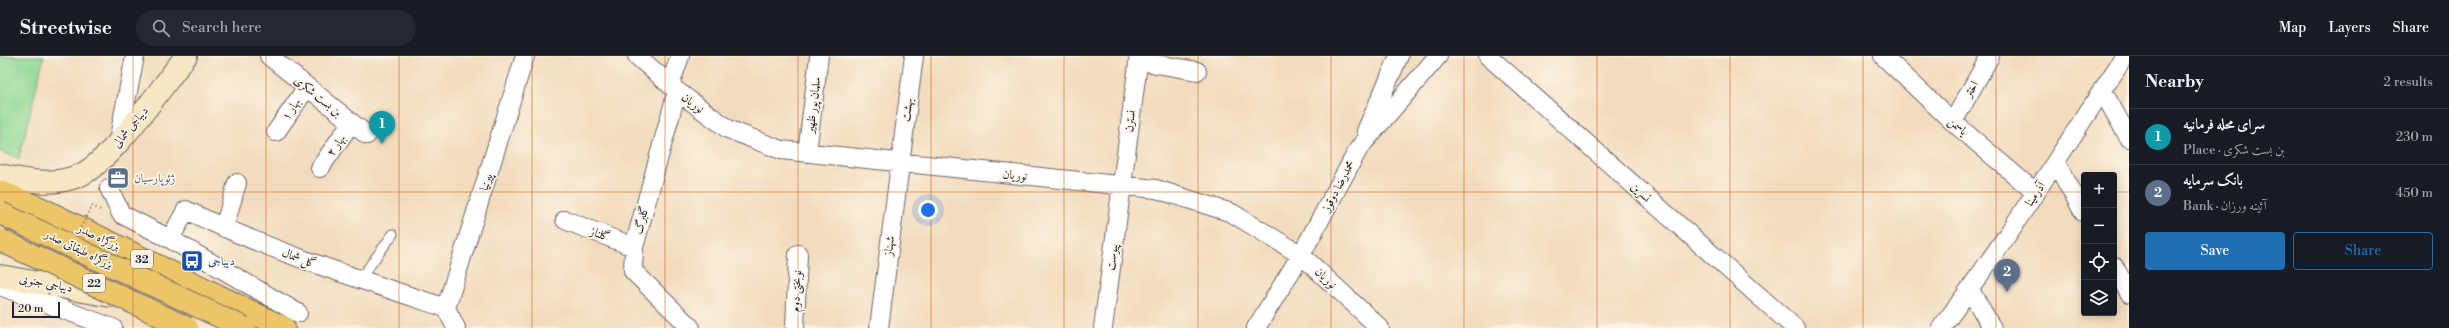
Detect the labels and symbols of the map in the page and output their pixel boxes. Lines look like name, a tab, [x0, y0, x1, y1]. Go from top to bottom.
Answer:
street label: بن بست شکرى	[291, 73, 345, 121]
street label: سلمان پور ظهیر	[802, 76, 825, 136]
street label: اختر	[1960, 78, 1982, 102]
street label: نوریان	[678, 90, 707, 117]
street label: بهار ۱	[279, 95, 304, 123]
street label: بهشت	[898, 97, 917, 123]
street label: دیباجی شمالی	[109, 104, 152, 151]
street label: نسترن	[1122, 109, 1140, 133]
pin: 1	[369, 111, 395, 144]
street label: یاسمن	[1944, 114, 1971, 140]
street label: بهار ۲	[324, 131, 349, 159]
street label: محمدرضا دوقوز	[1318, 158, 1358, 215]
office icon: ژئوپارسیان	[105, 165, 131, 191]
street label: نوریان	[1002, 167, 1028, 184]
place label: ژئوپارسیان	[134, 171, 176, 187]
street label: پیرنیا	[477, 171, 497, 193]
street label: آذرمینا	[2021, 178, 2050, 209]
street label: نسرین	[1627, 179, 1654, 206]
your location	[918, 200, 938, 220]
street label: گلبرگ	[630, 204, 652, 236]
street label: بزرگراه صدر	[74, 219, 123, 254]
street label: گلناز	[587, 223, 612, 245]
street label: بزرگراه طبقاتی صدر	[41, 225, 116, 272]
street label: شهناز	[881, 235, 898, 258]
street label: پیوست	[1103, 243, 1123, 272]
street label: گل شمال	[279, 244, 318, 273]
bus stop icon: دیباجی	[179, 248, 205, 274]
road number: 32	[131, 250, 153, 268]
place label: دیباجی	[208, 254, 235, 269]
pin: 2	[1994, 259, 2020, 292]
street label: نوریان	[1312, 264, 1340, 292]
street label: نوبختی دوم	[788, 270, 808, 313]
street label: دیباجی جنوبی	[18, 271, 74, 297]
road number: 22	[83, 274, 105, 292]
scale bar	[12, 300, 60, 319]

